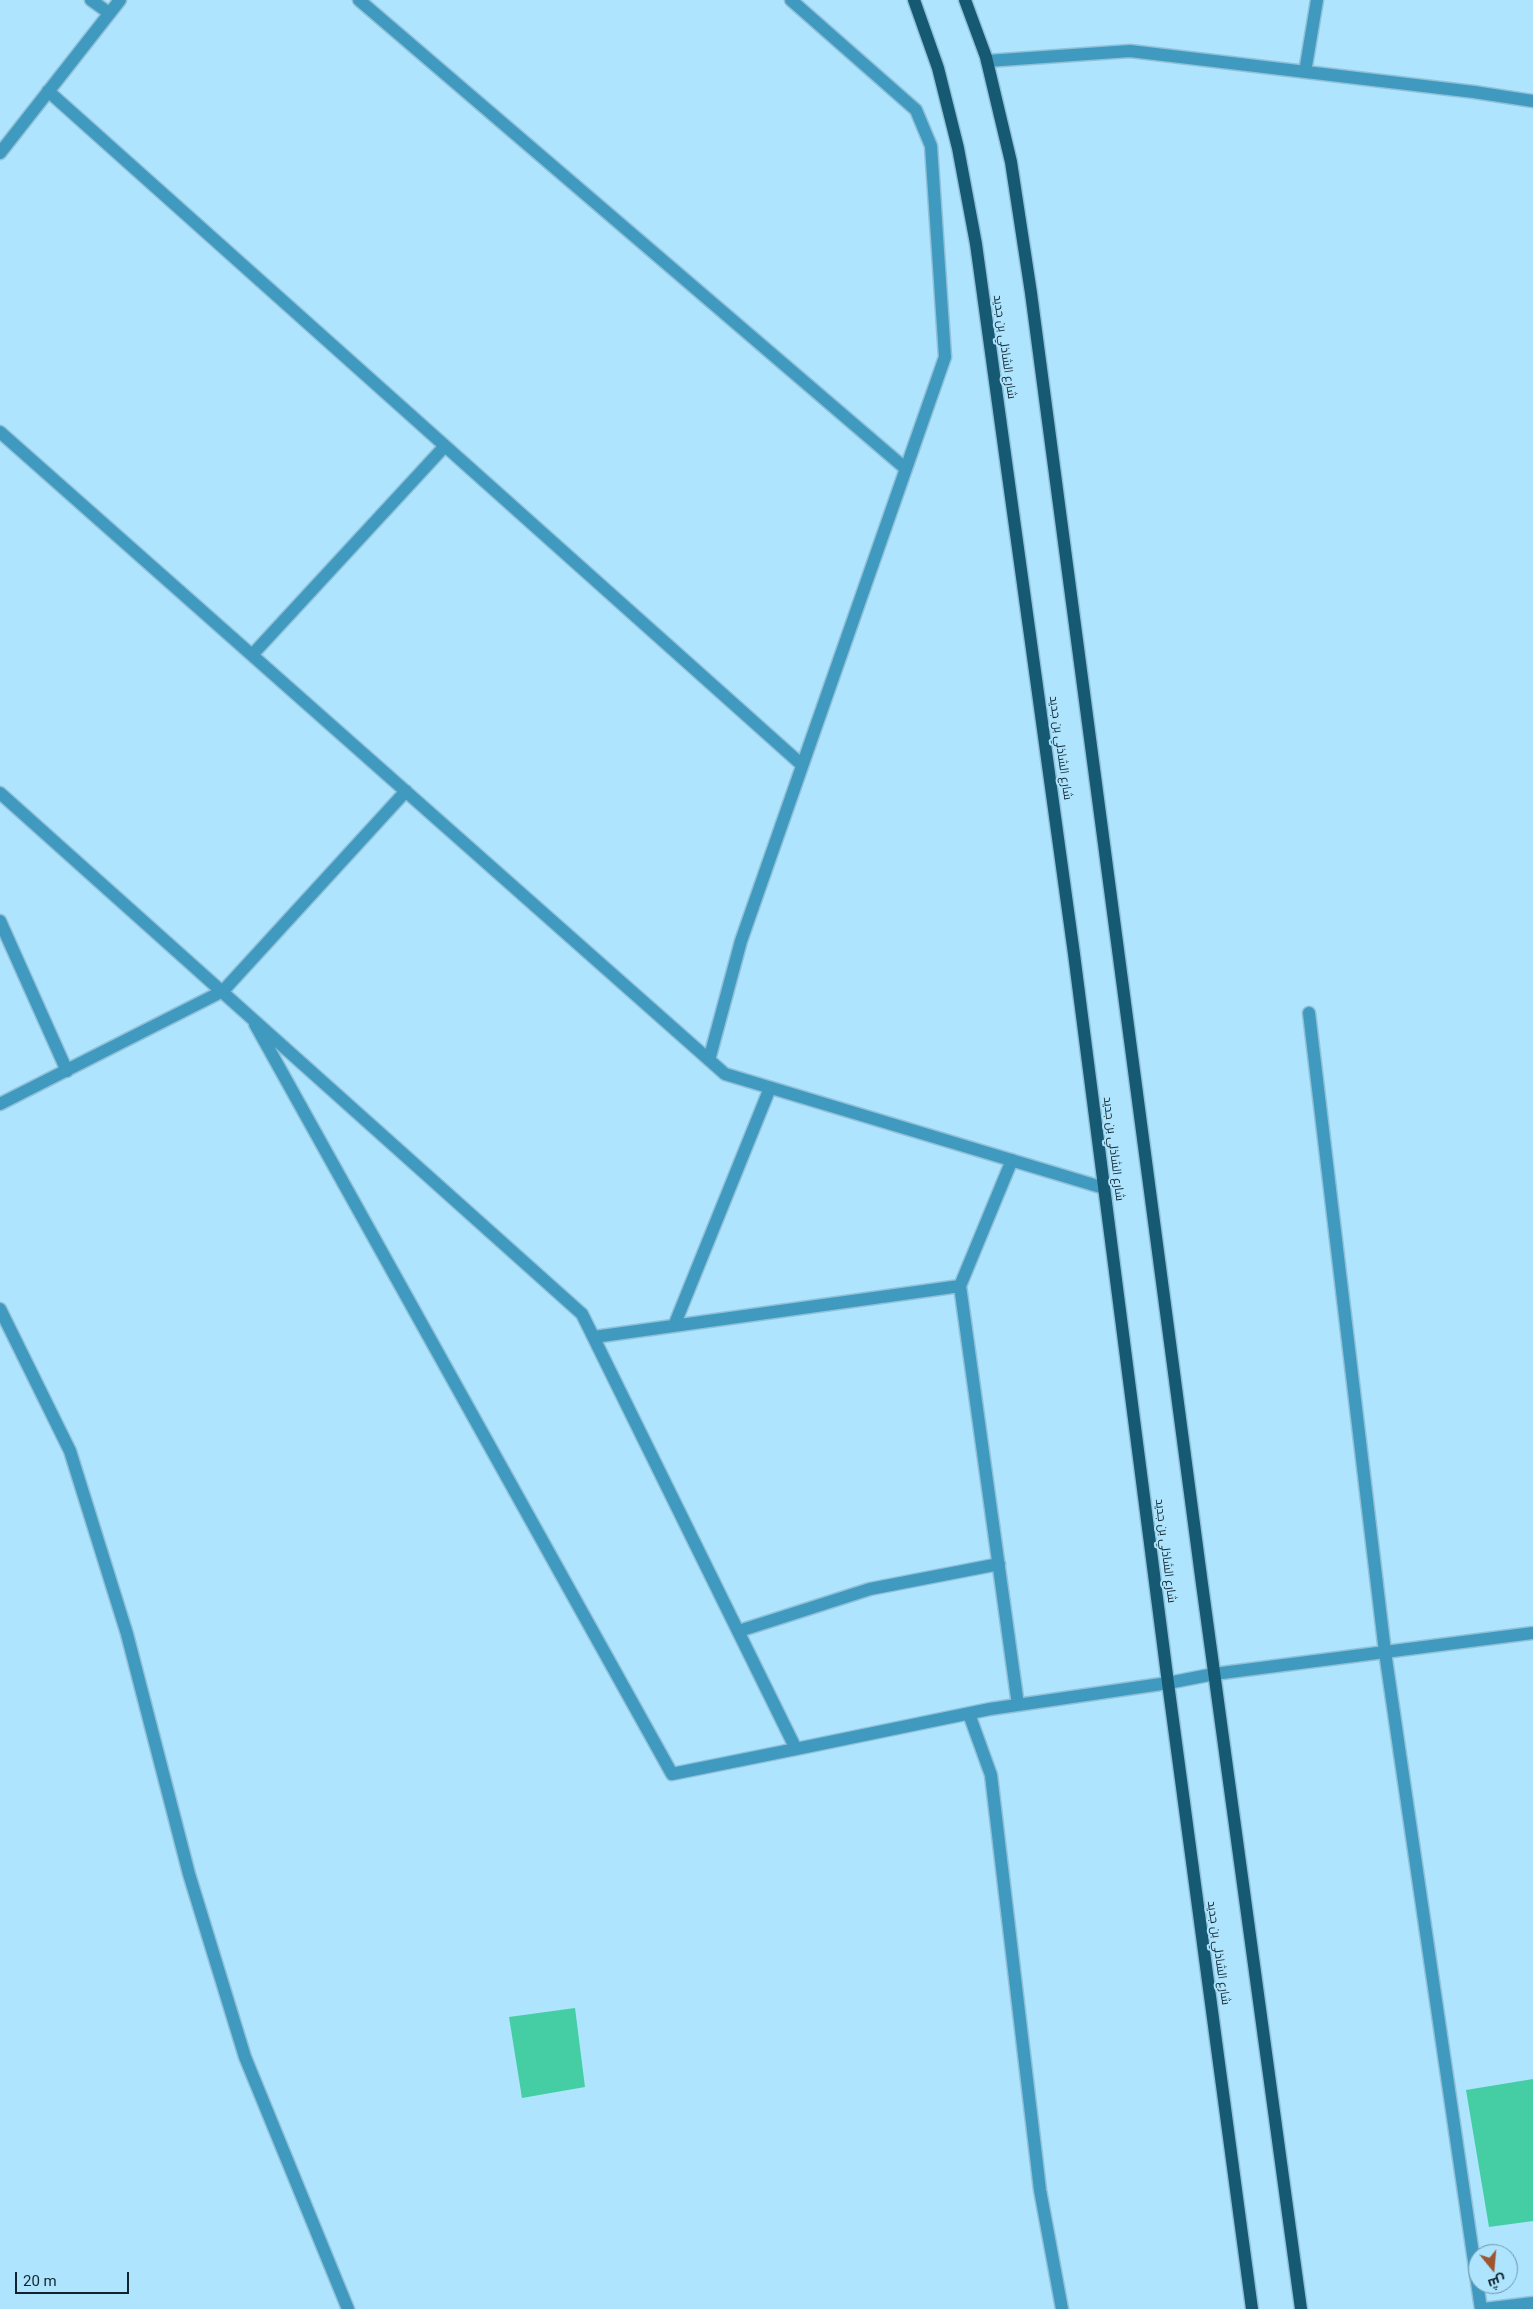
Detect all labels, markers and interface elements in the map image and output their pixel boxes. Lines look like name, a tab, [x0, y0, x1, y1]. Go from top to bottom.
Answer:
street label: شارع الشاذلي بن جديد	[990, 294, 1018, 400]
street label: شارع الشاذلي بن جديد	[1046, 695, 1074, 801]
street label: شارع الشاذلي بن جديد	[1099, 1096, 1127, 1202]
street label: شارع الشاذلي بن جديد	[1151, 1498, 1179, 1604]
street label: شارع الشاذلي بن جديد	[1204, 1900, 1232, 2006]
north arrow	[1468, 2244, 1518, 2294]
scale bar	[18, 2262, 131, 2294]
text: 20 m	[23, 2272, 57, 2290]
text: ش	[1486, 2272, 1508, 2293]

